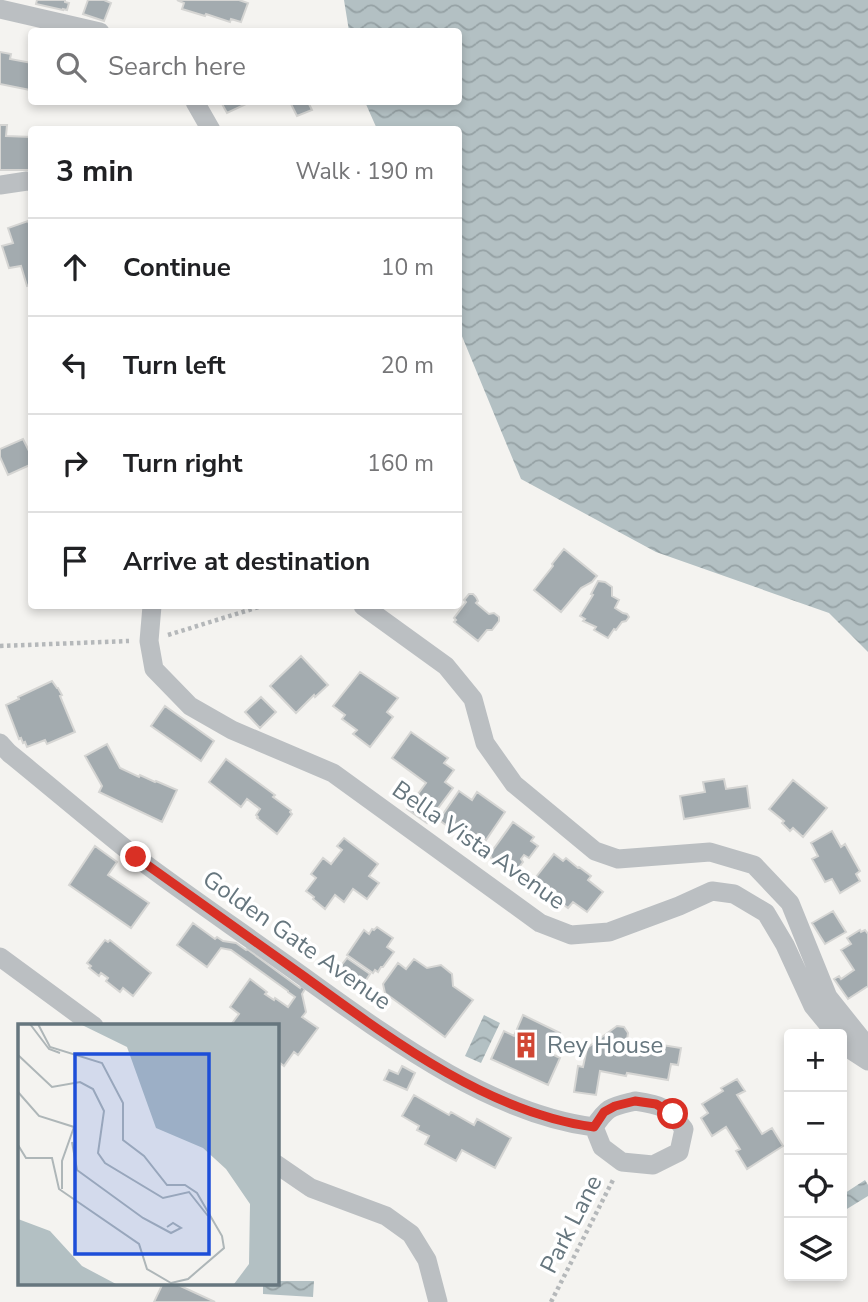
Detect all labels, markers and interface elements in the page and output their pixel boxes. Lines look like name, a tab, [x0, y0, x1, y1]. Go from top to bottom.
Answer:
search box	[28, 28, 462, 105]
icon: search	[52, 48, 90, 86]
text: Search here	[108, 49, 246, 84]
text: 3 min	[56, 151, 134, 192]
text: Walk · 190 m	[295, 156, 434, 187]
icon: ahead	[56, 248, 94, 286]
text: Continue	[123, 250, 231, 285]
text: 10 m	[381, 252, 434, 283]
icon: left	[56, 346, 94, 384]
text: Turn left	[123, 348, 226, 383]
text: 20 m	[381, 350, 434, 381]
icon: right	[56, 444, 94, 482]
text: Turn right	[123, 446, 242, 481]
text: 160 m	[367, 448, 434, 479]
icon: arrive	[56, 542, 94, 580]
text: Arrive at destination	[123, 544, 370, 579]
street label: Bella Vista Avenue	[386, 773, 572, 917]
route end	[120, 841, 151, 872]
street label: Golden Gate Avenue	[196, 863, 398, 1017]
inset map	[18, 1024, 278, 1284]
place label: Rey House	[547, 1029, 663, 1061]
map controls	[784, 1029, 847, 1281]
button: +	[784, 1029, 847, 1092]
building icon: Rey House	[511, 1030, 541, 1060]
button: −	[784, 1092, 847, 1155]
route start	[657, 1098, 688, 1129]
button: locate	[784, 1155, 847, 1218]
street label: Park Lane	[533, 1169, 609, 1279]
button: layers	[784, 1218, 847, 1281]

